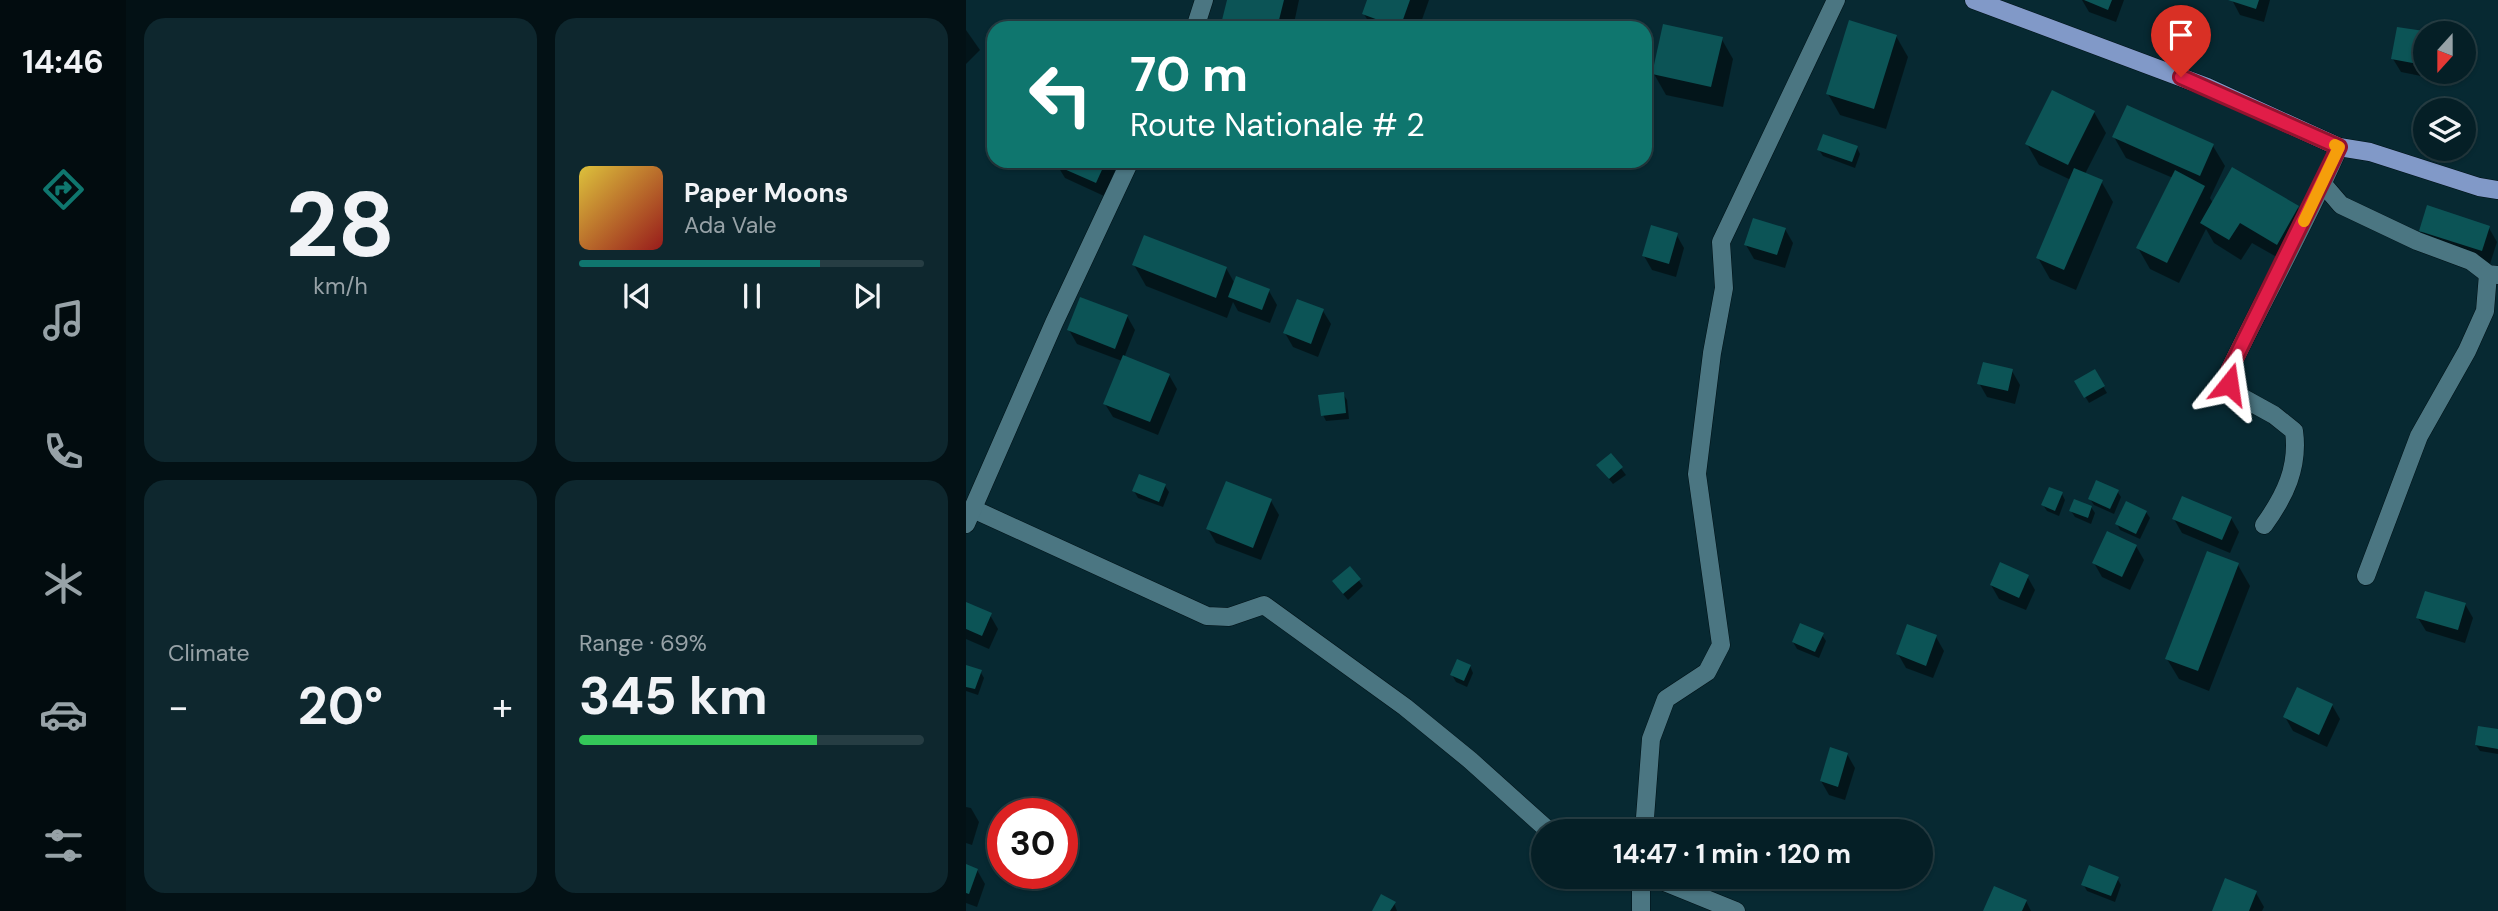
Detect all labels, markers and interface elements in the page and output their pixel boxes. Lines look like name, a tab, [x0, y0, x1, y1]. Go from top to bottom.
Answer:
pin	[2151, 5, 2211, 77]
icon: arrive	[2162, 16, 2200, 54]
north arrow	[2413, 21, 2476, 84]
map controls	[2413, 21, 2476, 161]
text: 14:46	[22, 41, 104, 83]
text: 70 m	[1130, 42, 1248, 106]
icon: left	[1015, 49, 1106, 140]
button: layers	[2413, 98, 2476, 161]
text: Route Nationale # 2	[1130, 104, 1425, 146]
icon: directions	[39, 165, 88, 214]
text: 28	[286, 166, 395, 284]
text: Paper Moons	[684, 176, 848, 210]
text: Ada Vale	[684, 210, 777, 240]
text: km/h	[313, 271, 368, 301]
icon: previous	[618, 277, 656, 315]
icon: pause	[733, 277, 771, 315]
icon: next	[848, 277, 886, 315]
icon: music	[39, 296, 88, 345]
position arrow	[2192, 347, 2266, 421]
icon: phone	[39, 427, 88, 476]
icon: climate	[39, 559, 88, 608]
text: Range · 69%	[579, 628, 707, 658]
text: Climate	[168, 638, 250, 668]
text: 345 km	[579, 662, 768, 730]
text: 20°	[298, 672, 383, 740]
text: −	[168, 682, 189, 732]
text: +	[492, 682, 513, 732]
icon: car	[39, 690, 88, 739]
speed limit sign: 30	[987, 798, 1078, 889]
icon: filters	[39, 821, 88, 870]
text: 14:47 · 1 min · 120 m	[1613, 837, 1851, 871]

